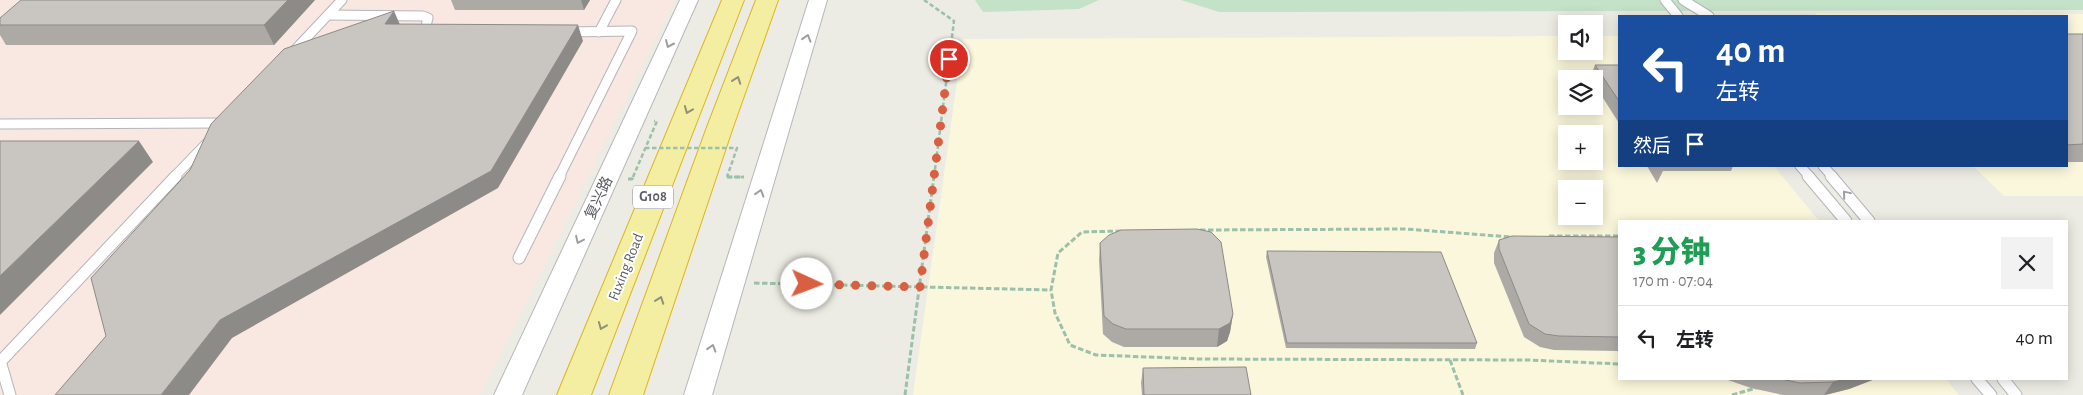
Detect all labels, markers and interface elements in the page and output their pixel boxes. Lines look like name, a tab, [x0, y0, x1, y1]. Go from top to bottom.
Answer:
map controls	[1558, 15, 1603, 225]
button: sound	[1558, 15, 1603, 60]
one-way arrow	[801, 34, 811, 42]
text: 40 m	[1716, 34, 1785, 69]
icon: left	[1633, 35, 1698, 100]
pin	[928, 38, 970, 80]
one-way arrow	[664, 39, 675, 48]
icon: arrive	[935, 45, 963, 73]
button: layers	[1558, 70, 1603, 115]
one-way arrow	[731, 77, 741, 85]
text: 左转	[1716, 81, 1760, 103]
one-way arrow	[684, 105, 694, 114]
button: +	[1558, 125, 1603, 170]
icon: arrive	[1681, 130, 1709, 158]
text: 然后	[1633, 137, 1671, 156]
street label: 复兴路	[582, 174, 615, 222]
button: −	[1558, 180, 1603, 225]
road number: G108	[633, 186, 673, 208]
one-way arrow	[754, 189, 764, 198]
one-way arrow	[1843, 190, 1852, 199]
street label: Fuxing Road	[606, 231, 646, 303]
one-way arrow	[575, 235, 586, 244]
button: close	[2001, 237, 2053, 289]
text: 3 分钟	[1633, 238, 1711, 268]
position arrow	[780, 257, 832, 309]
text: 170 m · 07:04	[1633, 273, 1713, 289]
one-way arrow	[654, 296, 664, 305]
one-way arrow	[598, 321, 608, 330]
icon: left	[1633, 324, 1661, 352]
text: 40 m	[2015, 329, 2053, 348]
text: 左转	[1676, 331, 1714, 350]
one-way arrow	[706, 345, 716, 353]

